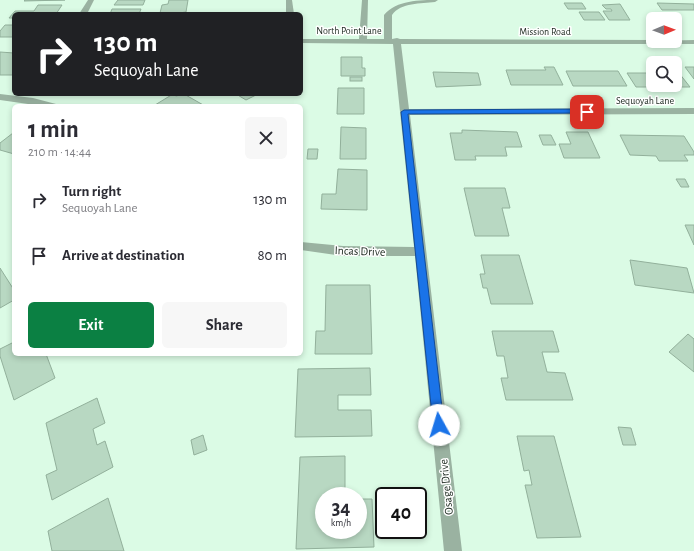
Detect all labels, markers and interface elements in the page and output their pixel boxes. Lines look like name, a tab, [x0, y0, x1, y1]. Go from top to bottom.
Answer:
north arrow	[646, 12, 682, 48]
map controls	[646, 12, 682, 92]
street label: North Point Lane	[316, 26, 382, 36]
street label: Mission Road	[519, 27, 571, 37]
icon: right	[28, 28, 80, 80]
text: 130 m	[94, 29, 158, 57]
button: search	[646, 56, 682, 92]
text: Sequoyah Lane	[94, 62, 199, 80]
pin	[570, 95, 604, 129]
street label: Sequoyah Lane	[616, 96, 674, 106]
icon: arrive	[576, 101, 598, 123]
button: close	[245, 117, 287, 159]
text: 1 min	[28, 118, 79, 142]
text: 210 m · 14:44	[28, 146, 91, 159]
text: Turn right	[62, 184, 121, 199]
icon: right	[28, 189, 50, 211]
text: 130 m	[253, 192, 287, 207]
text: Sequoyah Lane	[62, 202, 138, 215]
street label: Incas Drive	[334, 244, 386, 258]
icon: arrive	[28, 245, 50, 267]
text: Arrive at destination	[62, 248, 185, 263]
text: 80 m	[257, 248, 287, 263]
button: Exit	[28, 302, 154, 348]
button: Share	[162, 302, 287, 348]
position arrow	[418, 404, 460, 446]
street label: Osage Drive	[437, 459, 455, 515]
speed limit sign: 40	[375, 487, 427, 539]
text: 34	[332, 498, 350, 518]
text: km/h	[331, 518, 351, 528]

